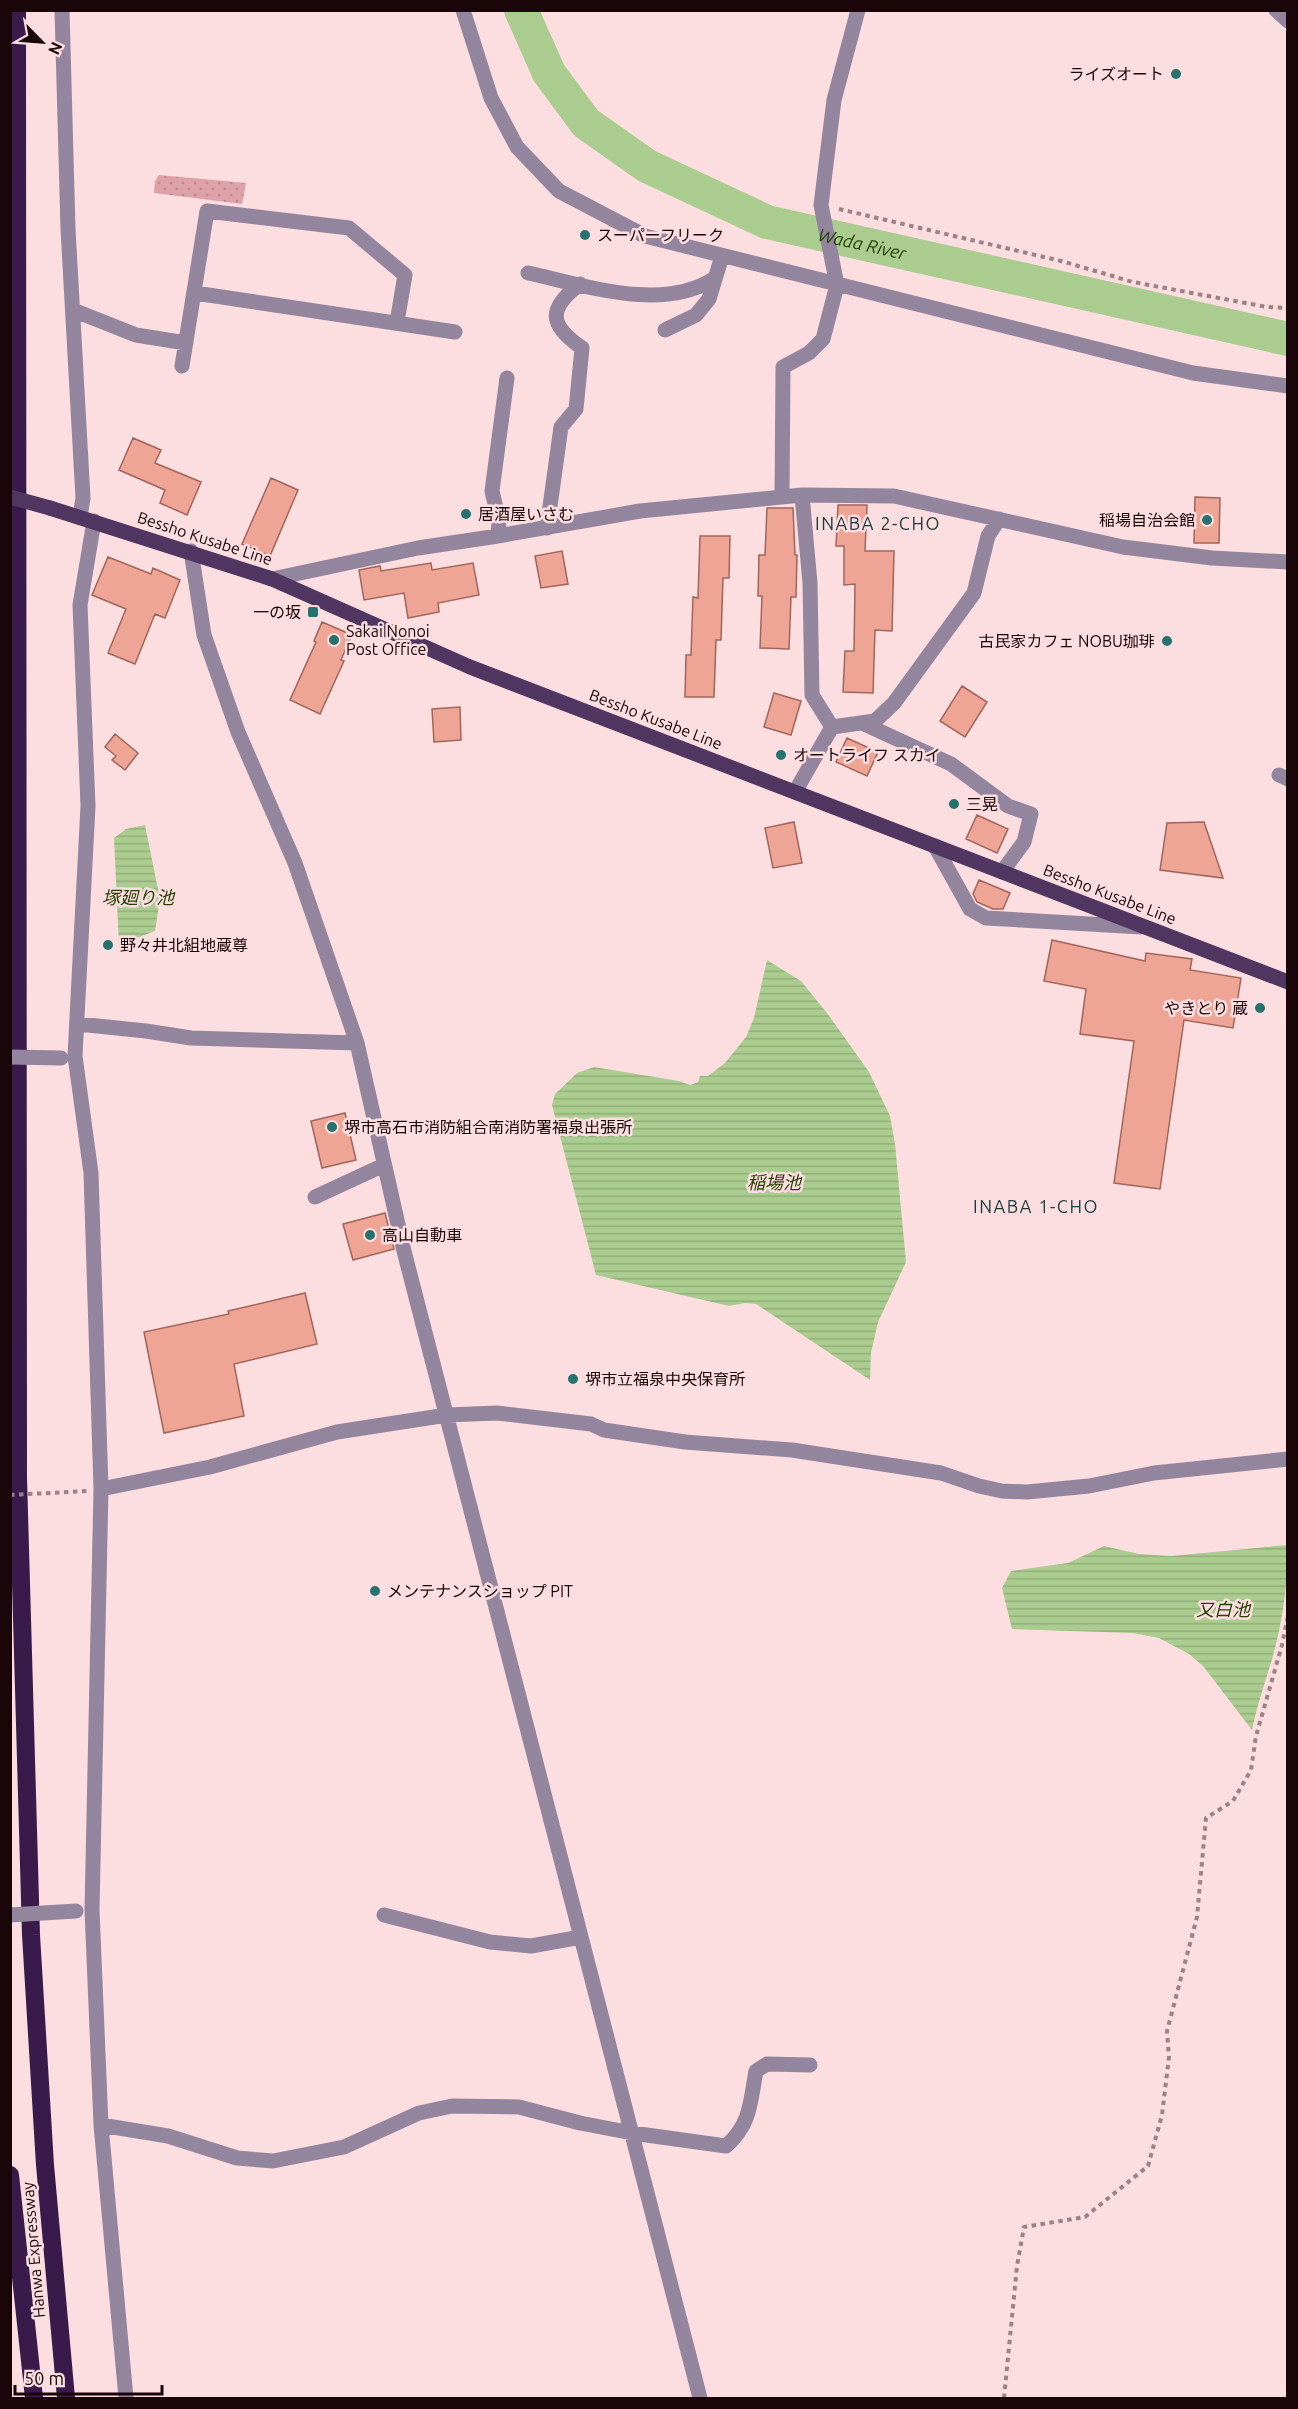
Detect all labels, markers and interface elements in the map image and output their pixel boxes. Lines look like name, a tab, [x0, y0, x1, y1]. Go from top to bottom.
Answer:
north arrow	[12, 12, 72, 72]
text: N	[45, 39, 66, 58]
place label: ライズオート	[1068, 65, 1164, 83]
marker: ライズオート	[1169, 67, 1183, 81]
water label: Wada River	[817, 224, 909, 263]
place label: スーパーフリーク	[597, 226, 724, 244]
marker: スーパーフリーク	[578, 228, 592, 242]
place label: 居酒屋いさむ	[478, 505, 574, 523]
marker: 居酒屋いさむ	[459, 507, 473, 521]
street label: Bessho Kusabe Line	[135, 508, 275, 568]
place label: 稲場自治会館	[1099, 511, 1195, 529]
district label: INABA 2-CHO	[815, 513, 941, 533]
marker: 稲場自治会館	[1200, 513, 1214, 527]
place label: 一の坂	[253, 603, 301, 621]
marker: 一の坂	[306, 605, 320, 619]
place label: Sakai Nonoi Post Office	[346, 622, 430, 658]
place label: 古民家カフェ NOBU珈琲	[978, 632, 1155, 650]
marker: Sakai Nonoi Post Office	[327, 633, 341, 647]
marker: 古民家カフェ NOBU珈琲	[1160, 634, 1174, 648]
street label: Bessho Kusabe Line	[587, 685, 725, 753]
place label: オートライフ スカイ	[793, 746, 941, 764]
marker: オートライフ スカイ	[774, 748, 788, 762]
place label: 三晃	[966, 795, 998, 813]
marker: 三晃	[947, 797, 961, 811]
street label: Bessho Kusabe Line	[1041, 860, 1179, 928]
water label: 塚廻り池	[102, 887, 176, 907]
place label: 野々井北組地蔵尊	[120, 936, 248, 954]
marker: 野々井北組地蔵尊	[101, 938, 115, 952]
place label: やきとり 蔵	[1164, 999, 1248, 1017]
marker: やきとり 蔵	[1253, 1001, 1267, 1015]
place label: 堺市高石市消防組合南消防署福泉出張所	[344, 1118, 632, 1136]
marker: 堺市高石市消防組合南消防署福泉出張所	[325, 1120, 339, 1134]
water label: 稲場池	[747, 1172, 803, 1192]
district label: INABA 1-CHO	[973, 1196, 1099, 1216]
place label: 高山自動車	[382, 1226, 462, 1244]
marker: 高山自動車	[363, 1228, 377, 1242]
place label: 堺市立福泉中央保育所	[585, 1370, 745, 1388]
marker: 堺市立福泉中央保育所	[566, 1372, 580, 1386]
place label: メンテナンスショップ PIT	[387, 1582, 573, 1600]
marker: メンテナンスショップ PIT	[368, 1584, 382, 1598]
water label: 又白池	[1196, 1599, 1252, 1619]
street label: Hanwa Expressway	[18, 2181, 48, 2319]
scale bar	[15, 2358, 162, 2396]
text: 50 m	[24, 2368, 64, 2388]

